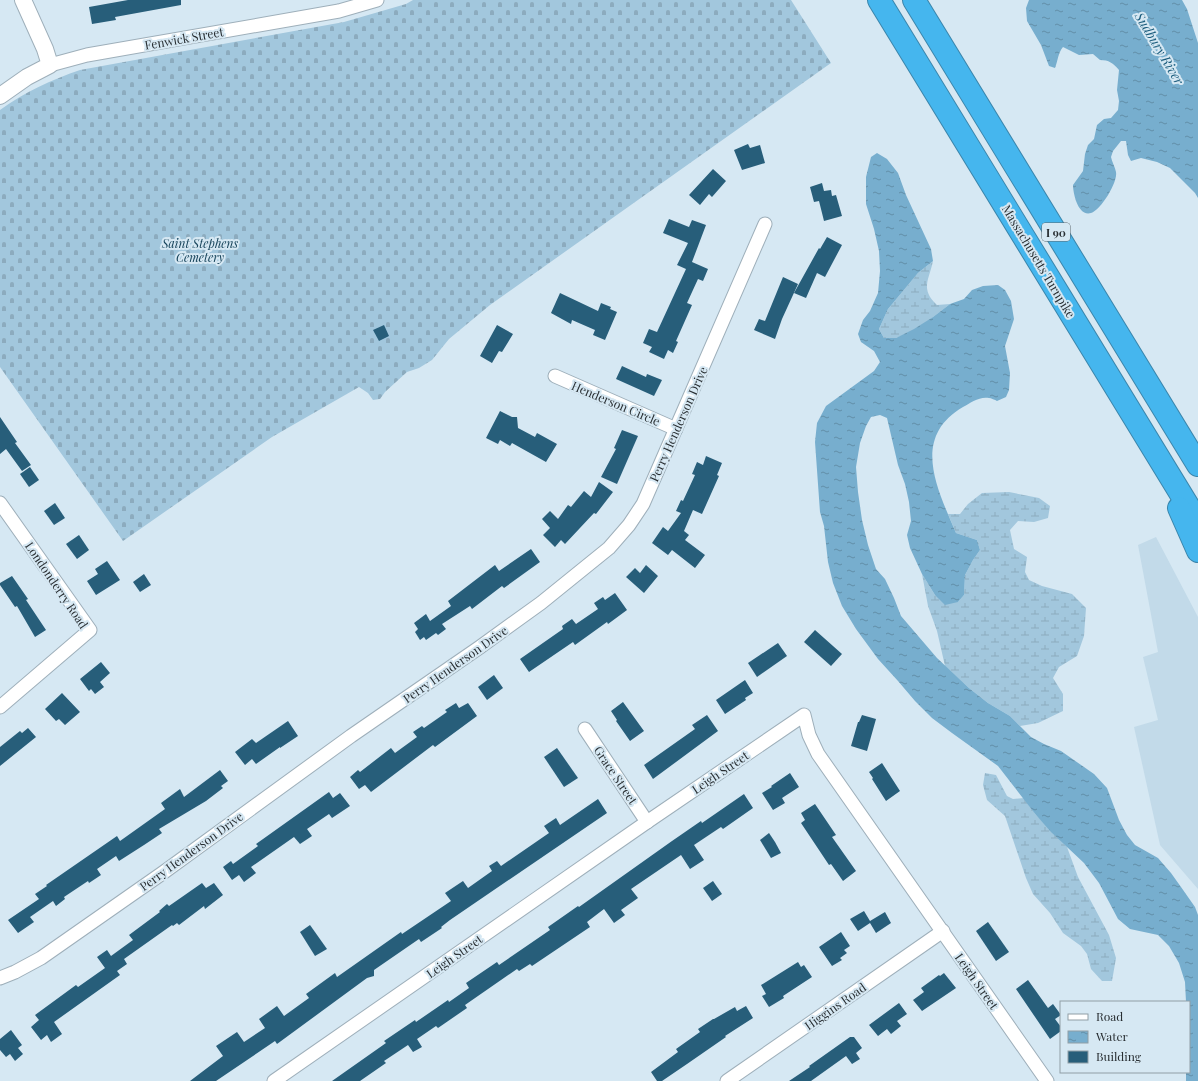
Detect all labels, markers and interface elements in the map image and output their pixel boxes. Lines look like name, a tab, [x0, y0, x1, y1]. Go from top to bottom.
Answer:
water label: Sudbury River	[1131, 8, 1188, 88]
street label: Fenwick Street	[143, 23, 225, 53]
street label: Massachusetts Turnpike	[999, 201, 1079, 321]
road number: I 90	[1042, 223, 1070, 241]
park label: Saint Stephens Cemetery	[161, 235, 238, 265]
street label: Perry Henderson Drive	[645, 364, 711, 484]
street label: Henderson Circle	[569, 377, 663, 429]
street label: Londonderry Road	[22, 539, 92, 631]
street label: Perry Henderson Drive	[399, 622, 511, 706]
street label: Grace Street	[591, 743, 642, 808]
street label: Leigh Street	[688, 747, 752, 797]
street label: Perry Henderson Drive	[136, 808, 246, 894]
street label: Leigh Street	[423, 930, 486, 981]
street label: Leigh Street	[952, 950, 1003, 1013]
street label: Higgins Road	[801, 979, 869, 1033]
legend	[1060, 1001, 1190, 1073]
text: Road	[1096, 1008, 1123, 1024]
text: Water	[1095, 1028, 1129, 1044]
text: Building	[1096, 1048, 1142, 1064]

